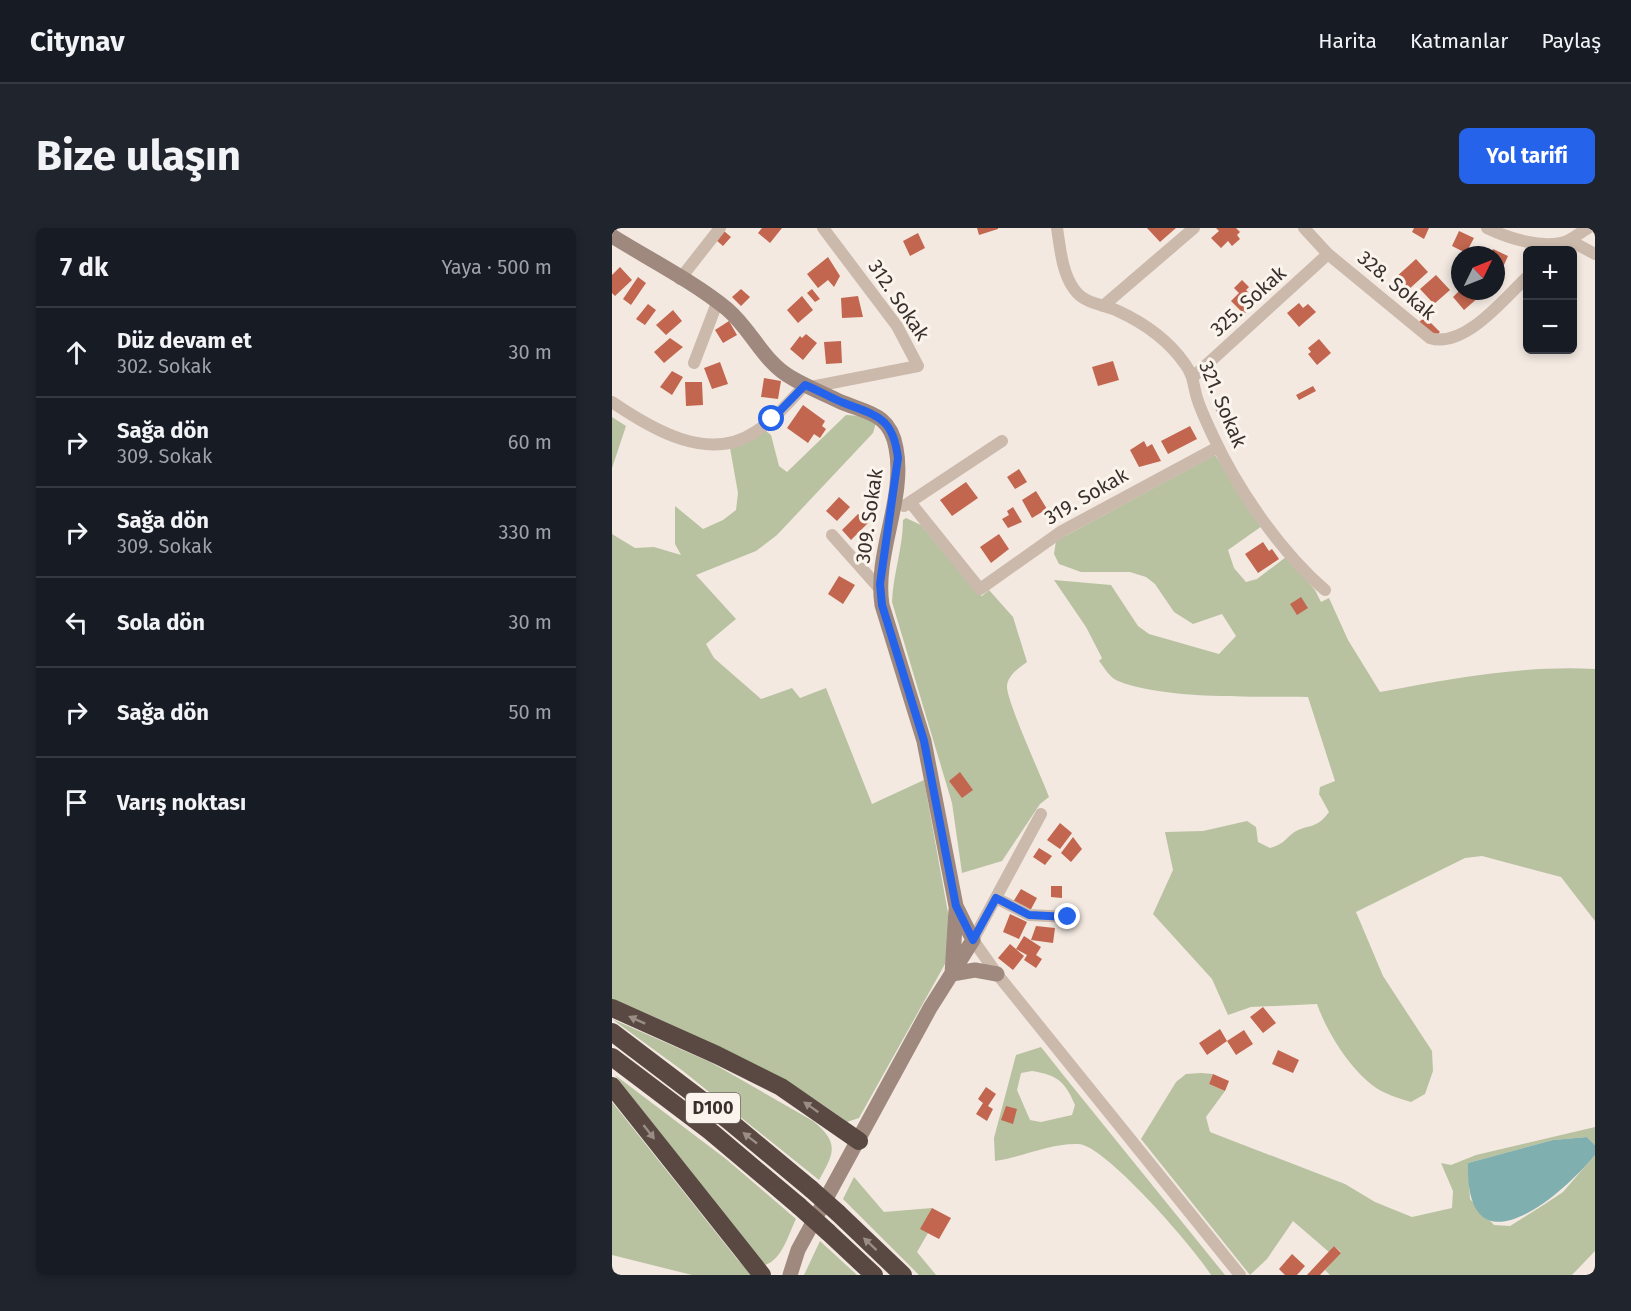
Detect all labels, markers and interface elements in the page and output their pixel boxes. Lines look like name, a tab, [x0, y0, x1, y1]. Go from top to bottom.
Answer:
text: Citynav	[30, 25, 125, 58]
text: Harita	[1318, 28, 1377, 54]
text: Katmanlar	[1410, 28, 1508, 54]
text: Paylaş	[1541, 28, 1601, 54]
button: Yol tarifi	[1459, 128, 1595, 184]
text: Bize ulaşın	[36, 131, 241, 181]
street label: 328. Sokak	[1353, 245, 1441, 325]
north arrow	[1451, 246, 1505, 300]
map controls	[1523, 246, 1577, 354]
button: +	[1523, 246, 1577, 300]
text: 7 dk	[60, 252, 108, 283]
text: Yaya · 500 m	[441, 255, 552, 279]
street label: 312. Sokak	[863, 255, 935, 345]
street label: 325. Sokak	[1205, 260, 1291, 341]
button: −	[1523, 300, 1577, 354]
text: Düz devam et	[117, 327, 252, 354]
icon: ahead	[60, 336, 93, 369]
text: 30 m	[508, 340, 552, 364]
text: 302. Sokak	[117, 354, 212, 378]
street label: 321. Sokak	[1194, 357, 1252, 452]
route start	[758, 405, 784, 431]
text: Sağa dön	[117, 417, 209, 444]
icon: right	[60, 426, 93, 459]
text: 60 m	[508, 430, 552, 454]
text: 309. Sokak	[117, 444, 212, 468]
street label: 319. Sokak	[1040, 462, 1133, 529]
street label: 309. Sokak	[850, 466, 888, 565]
text: Sağa dön	[117, 507, 209, 534]
icon: right	[60, 516, 93, 549]
text: 330 m	[498, 520, 552, 544]
text: 309. Sokak	[117, 534, 212, 558]
icon: left	[60, 606, 93, 639]
text: Sola dön	[117, 609, 205, 636]
text: 30 m	[508, 610, 552, 634]
icon: right	[60, 696, 93, 729]
text: Sağa dön	[117, 699, 209, 726]
text: 50 m	[508, 700, 552, 724]
icon: arrive	[60, 786, 93, 819]
text: Varış noktası	[117, 789, 246, 816]
route end	[1054, 903, 1080, 929]
one-way arrow	[629, 1015, 646, 1024]
road number: D100	[686, 1093, 740, 1123]
one-way arrow	[804, 1101, 820, 1113]
one-way arrow	[642, 1124, 655, 1140]
one-way arrow	[743, 1132, 758, 1144]
one-way arrow	[863, 1237, 878, 1251]

